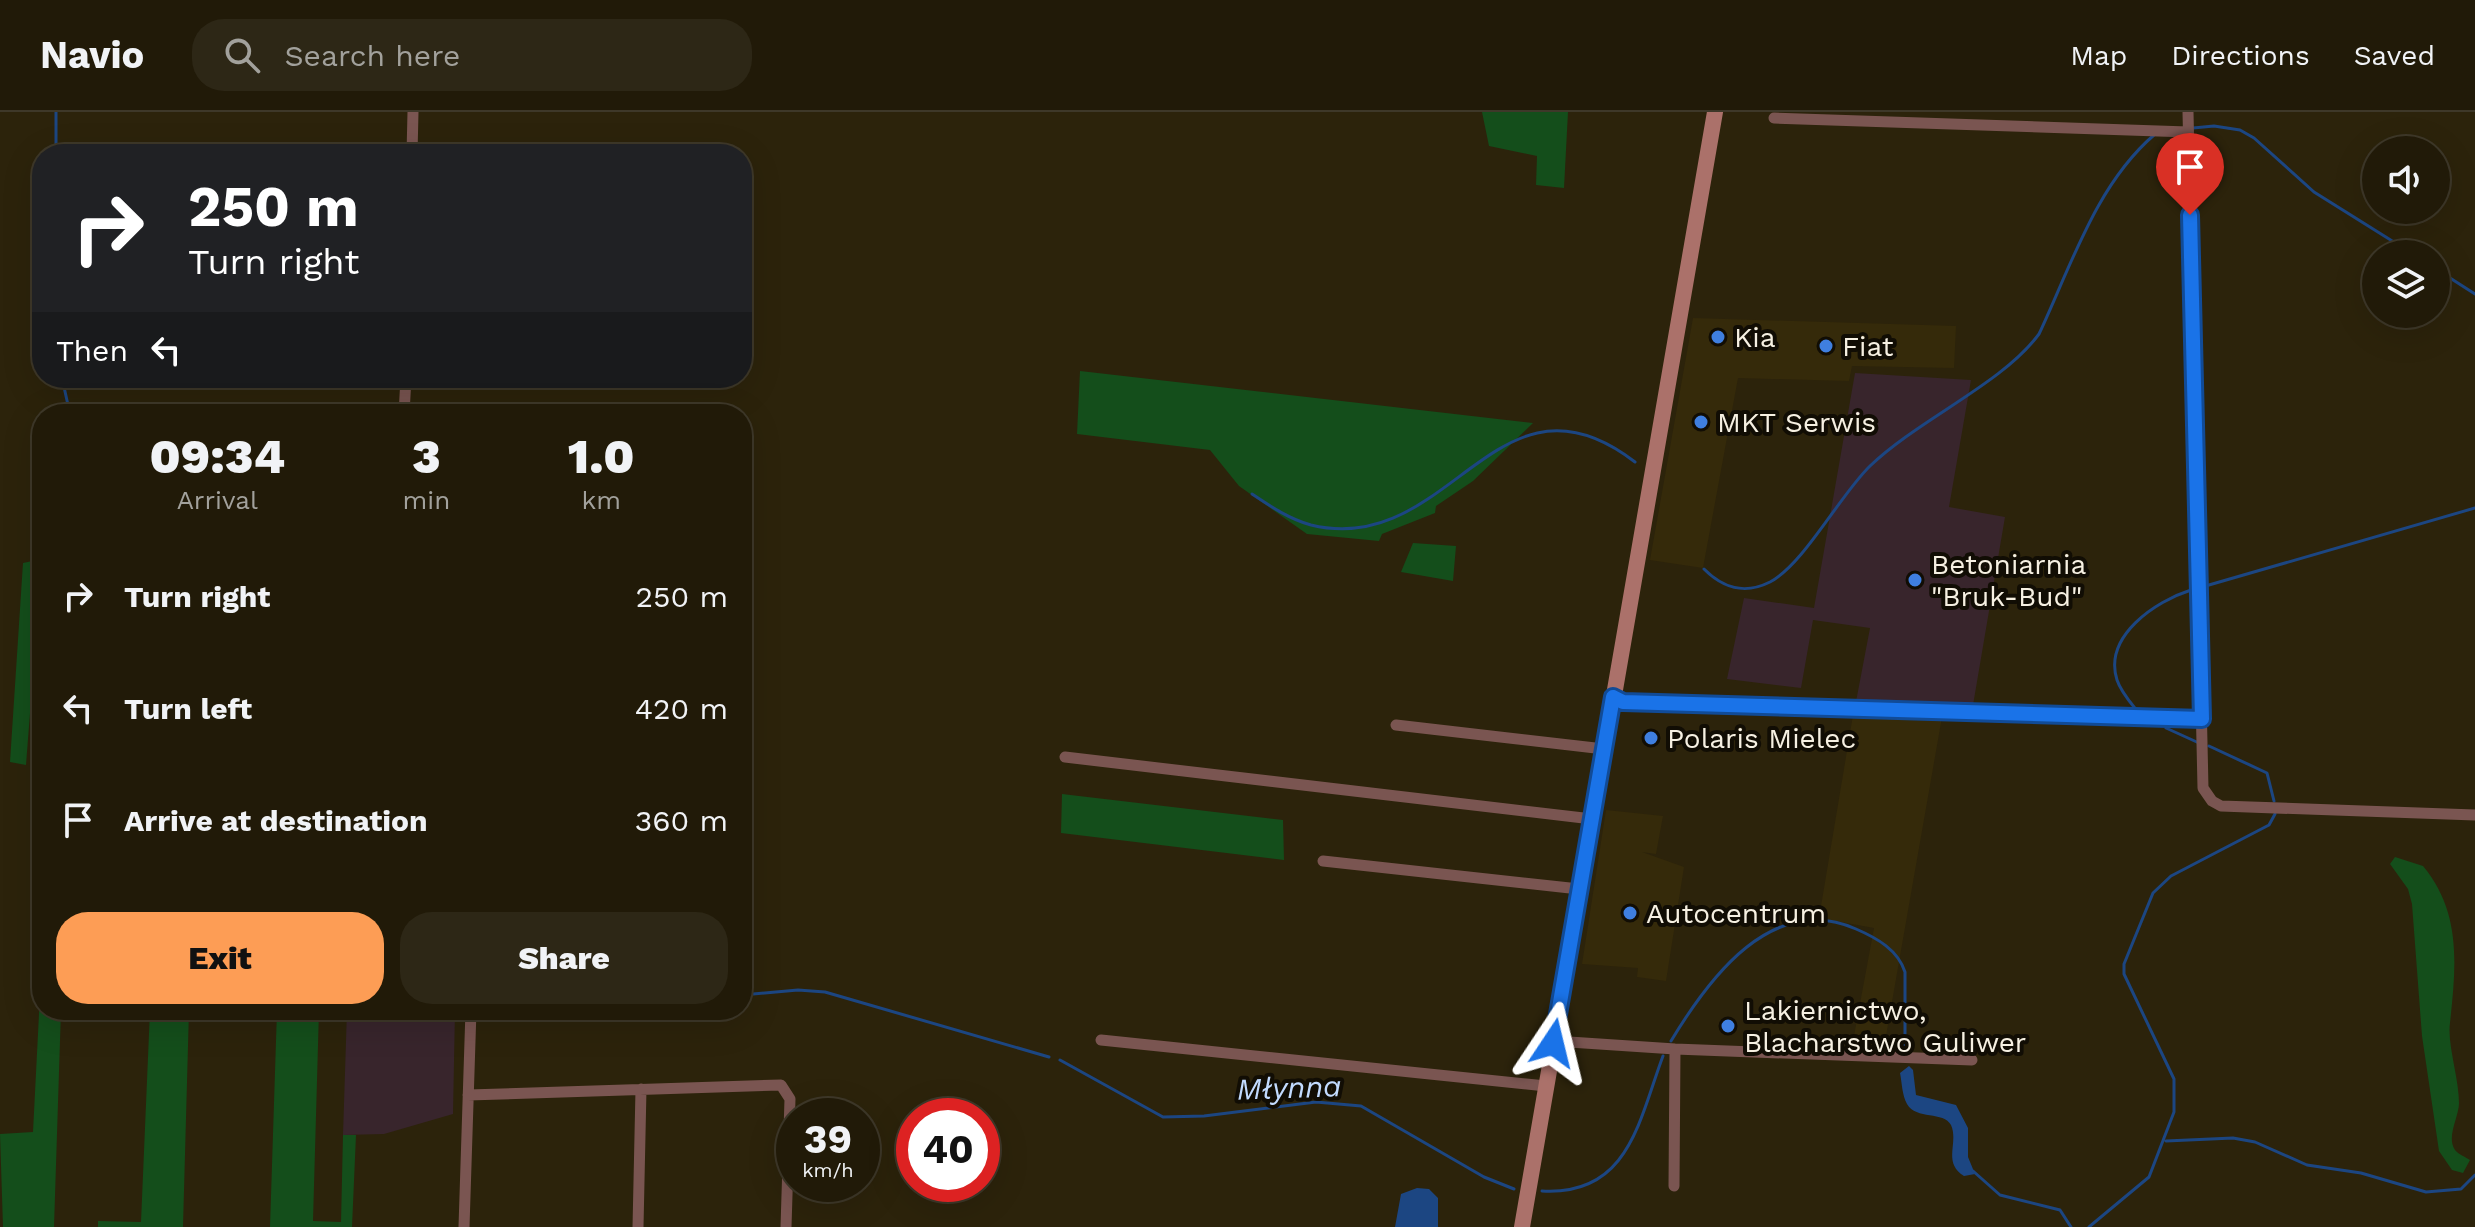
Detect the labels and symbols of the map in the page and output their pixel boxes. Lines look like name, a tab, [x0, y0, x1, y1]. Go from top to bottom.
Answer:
pin	[2156, 133, 2224, 215]
place label: Kia	[1734, 321, 1776, 354]
marker: Kia	[1709, 328, 1727, 346]
place label: Fiat	[1842, 330, 1894, 363]
marker: Fiat	[1817, 337, 1835, 355]
place label: MKT Serwis	[1717, 406, 1876, 439]
marker: MKT Serwis	[1692, 413, 1710, 431]
place label: Betoniarnia "Bruk-Bud"	[1931, 548, 2086, 613]
marker: Betoniarnia "Bruk-Bud"	[1906, 571, 1924, 589]
place label: Polaris Mielec	[1667, 722, 1856, 755]
marker: Polaris Mielec	[1642, 729, 1660, 747]
place label: Autocentrum	[1646, 897, 1826, 930]
marker: Autocentrum	[1621, 904, 1639, 922]
place label: Lakiernictwo, Blacharstwo Guliwer	[1744, 994, 2026, 1059]
position arrow	[1511, 1001, 1595, 1085]
marker: Lakiernictwo, Blacharstwo Guliwer	[1719, 1017, 1737, 1035]
water label: Młynna	[1236, 1068, 1342, 1107]
speed limit sign: 40	[896, 1098, 1000, 1202]

